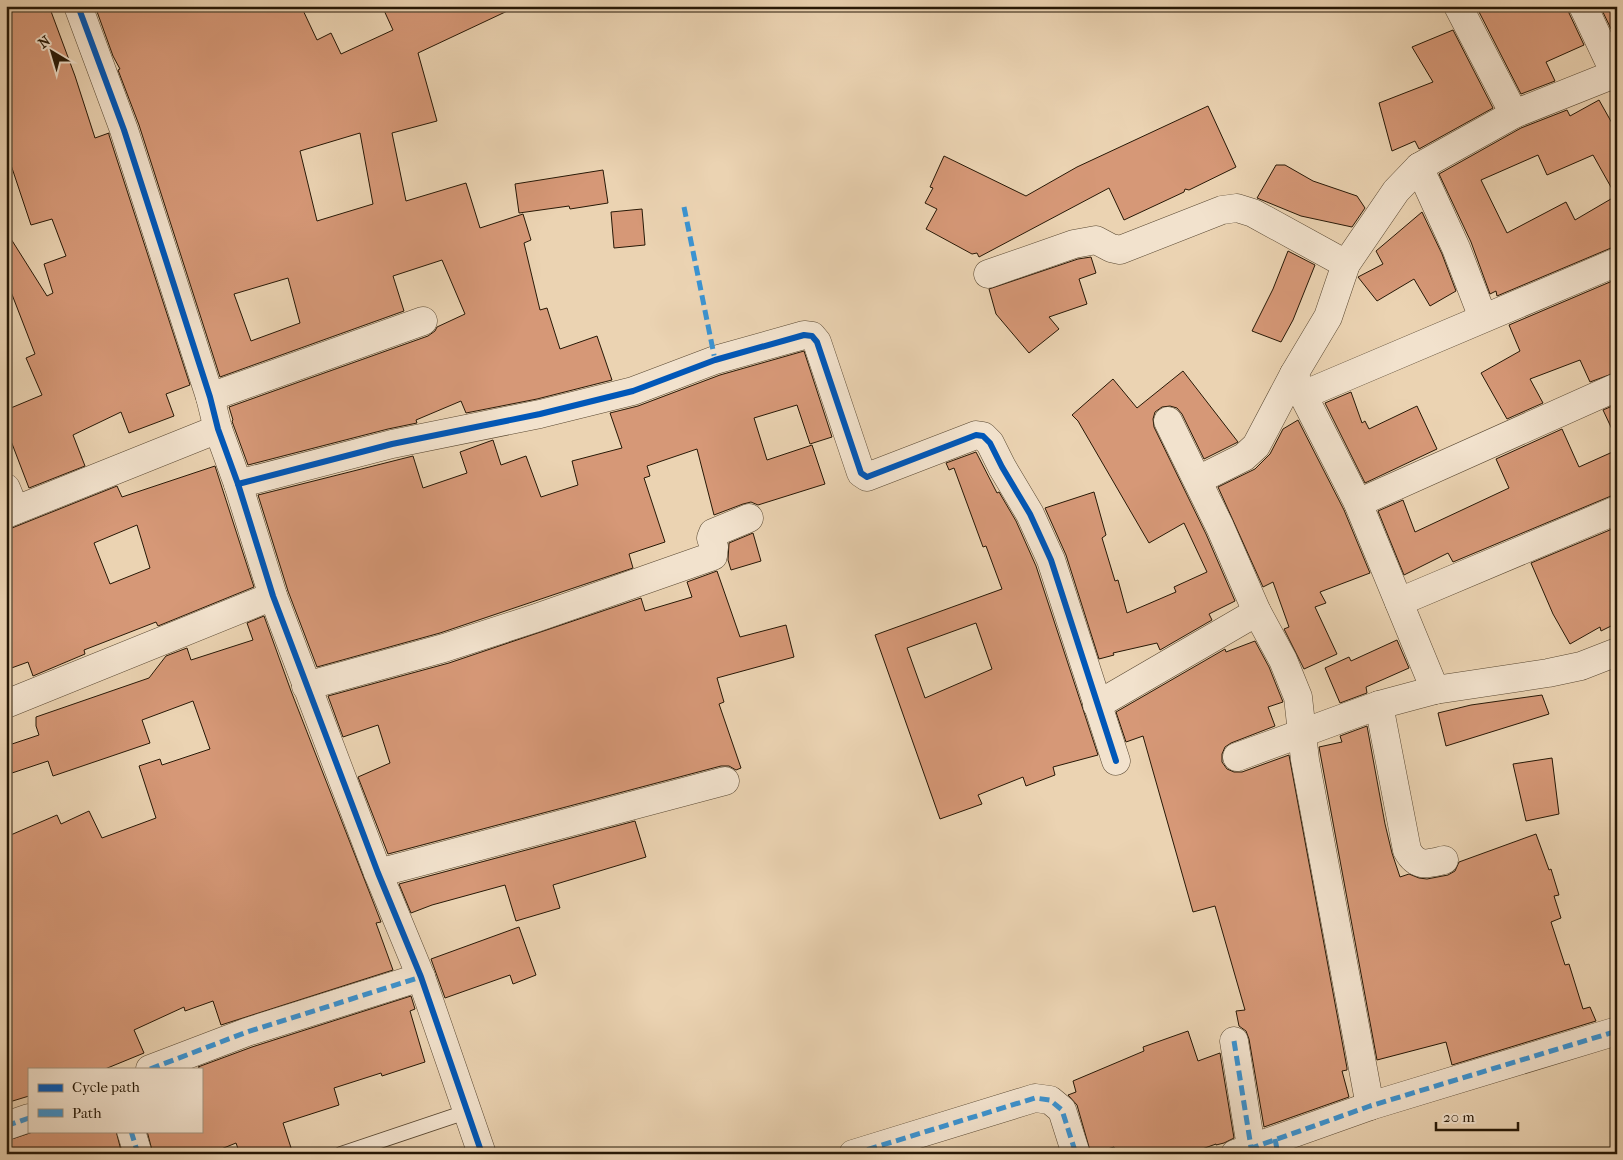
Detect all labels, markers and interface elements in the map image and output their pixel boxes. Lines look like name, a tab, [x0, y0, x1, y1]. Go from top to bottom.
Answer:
north arrow	[28, 28, 78, 78]
text: N	[35, 32, 54, 52]
legend	[28, 1068, 202, 1132]
text: Cycle path	[72, 1078, 140, 1096]
scale bar	[1436, 1100, 1518, 1132]
text: Path	[72, 1104, 102, 1122]
text: 20 m	[1443, 1108, 1475, 1126]

